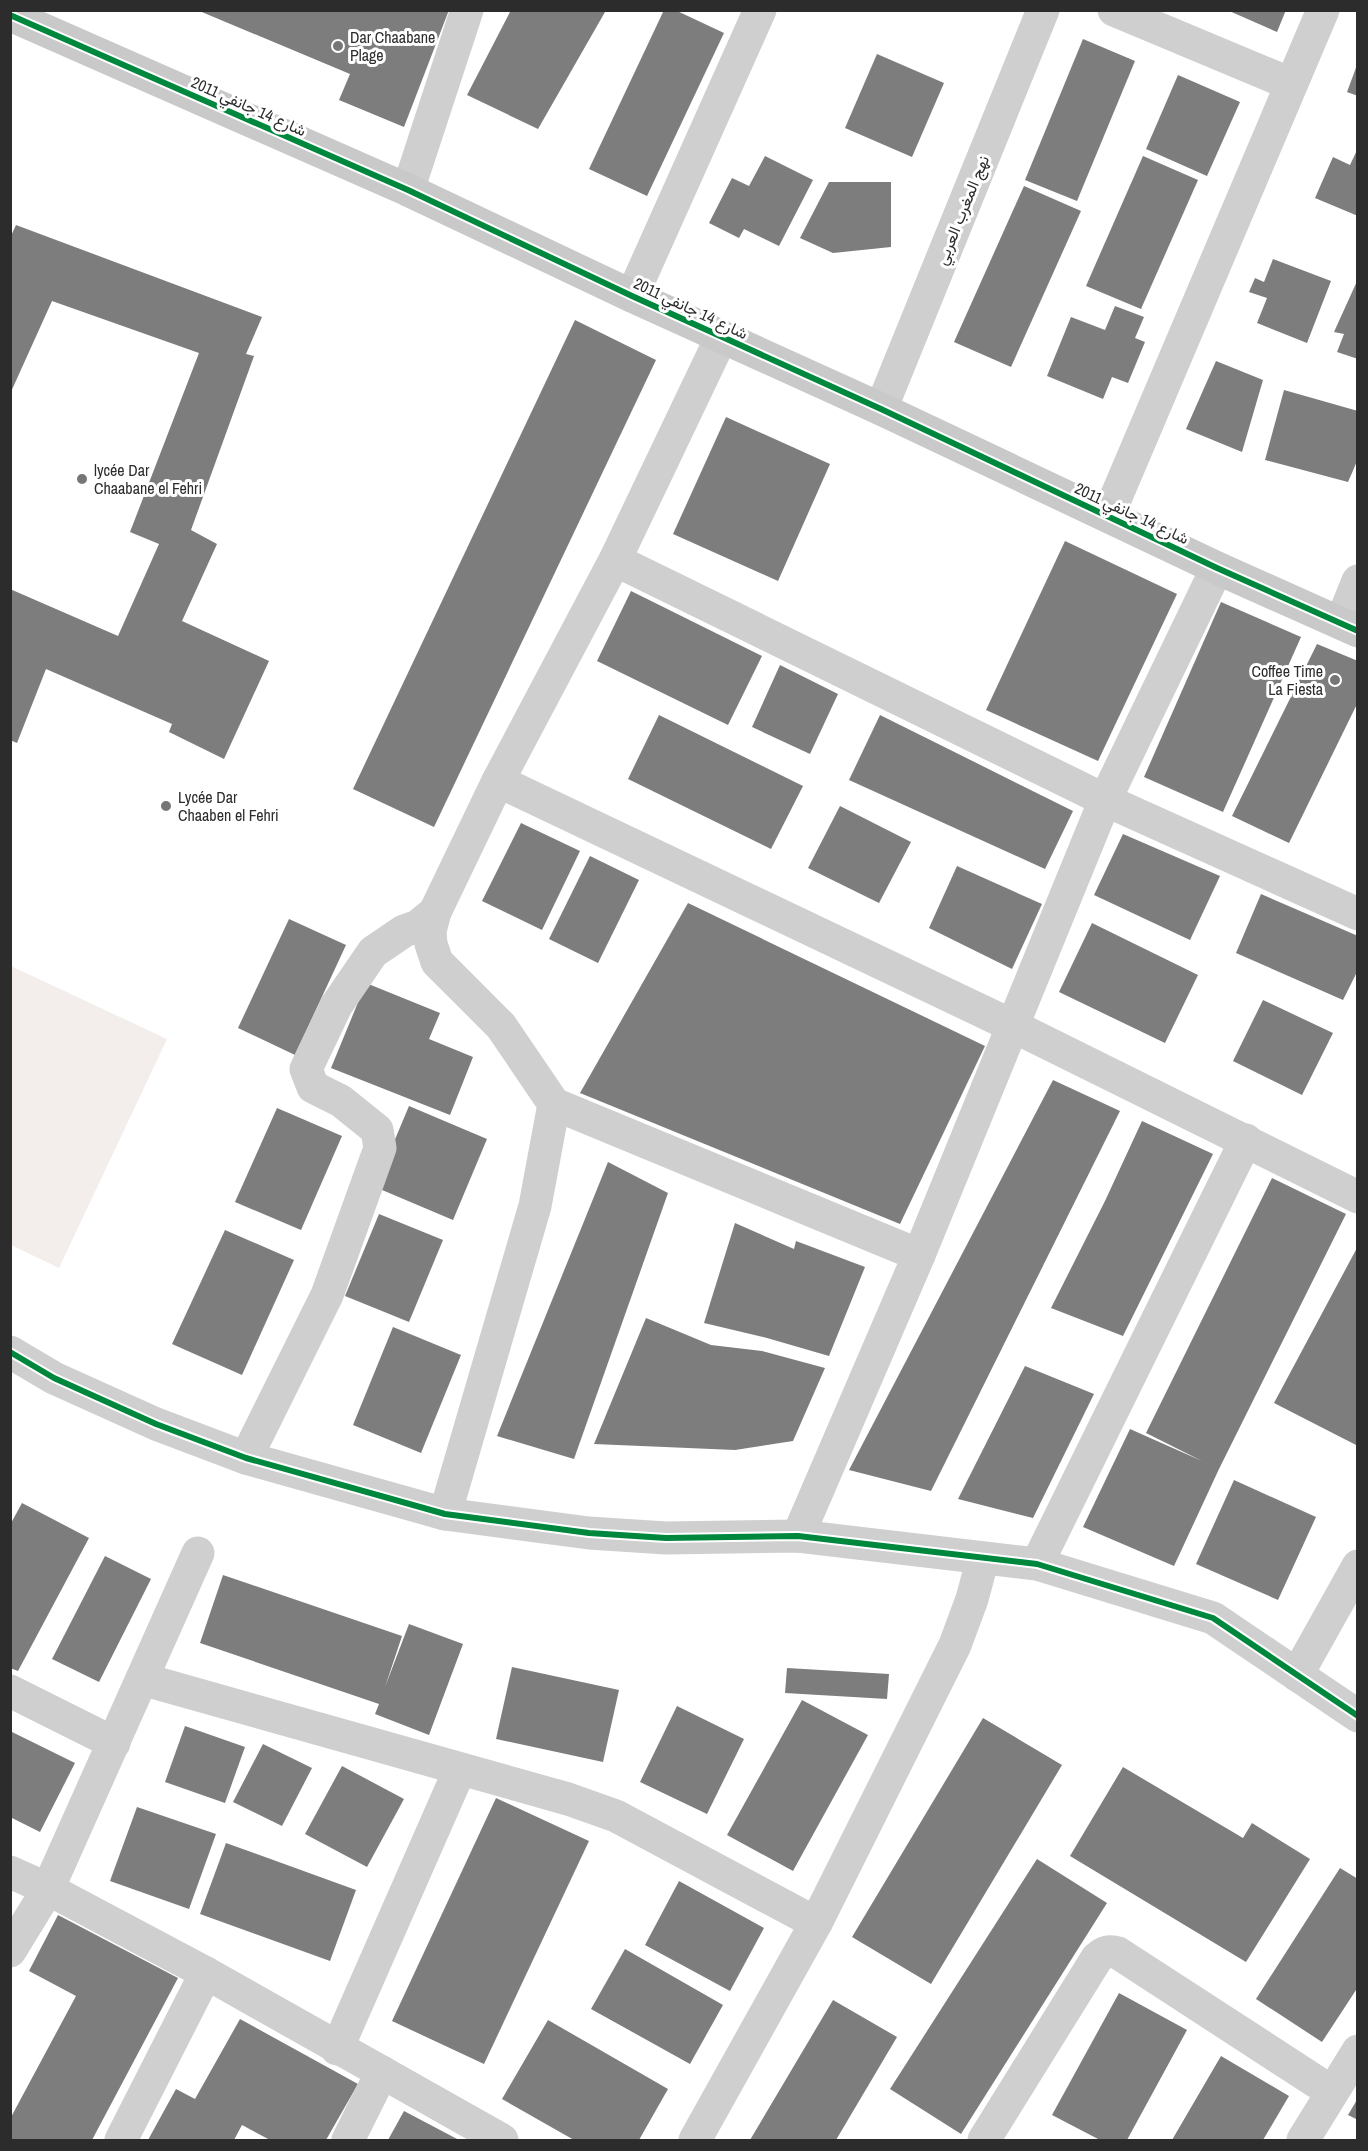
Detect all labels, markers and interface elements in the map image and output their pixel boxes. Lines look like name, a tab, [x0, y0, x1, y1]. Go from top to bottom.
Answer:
place label: Dar Chaabane Plage	[350, 26, 435, 66]
marker: Dar Chaabane Plage	[331, 39, 345, 53]
street label: شارع 14 جانفي 2011	[187, 71, 310, 144]
street label: نهج المغرب العربي	[930, 152, 997, 269]
street label: شارع 14 جانفي 2011	[629, 272, 752, 347]
place label: lycée Dar Chaabane el Fehri	[94, 459, 202, 499]
marker: lycée Dar Chaabane el Fehri	[75, 472, 89, 486]
street label: شارع 14 جانفي 2011	[1070, 477, 1193, 552]
place label: Coffee Time La Fiesta	[1252, 660, 1324, 700]
marker: Coffee Time La Fiesta	[1328, 673, 1342, 687]
place label: Lycée Dar Chaaben el Fehri	[178, 786, 279, 826]
marker: Lycée Dar Chaaben el Fehri	[159, 799, 173, 813]

